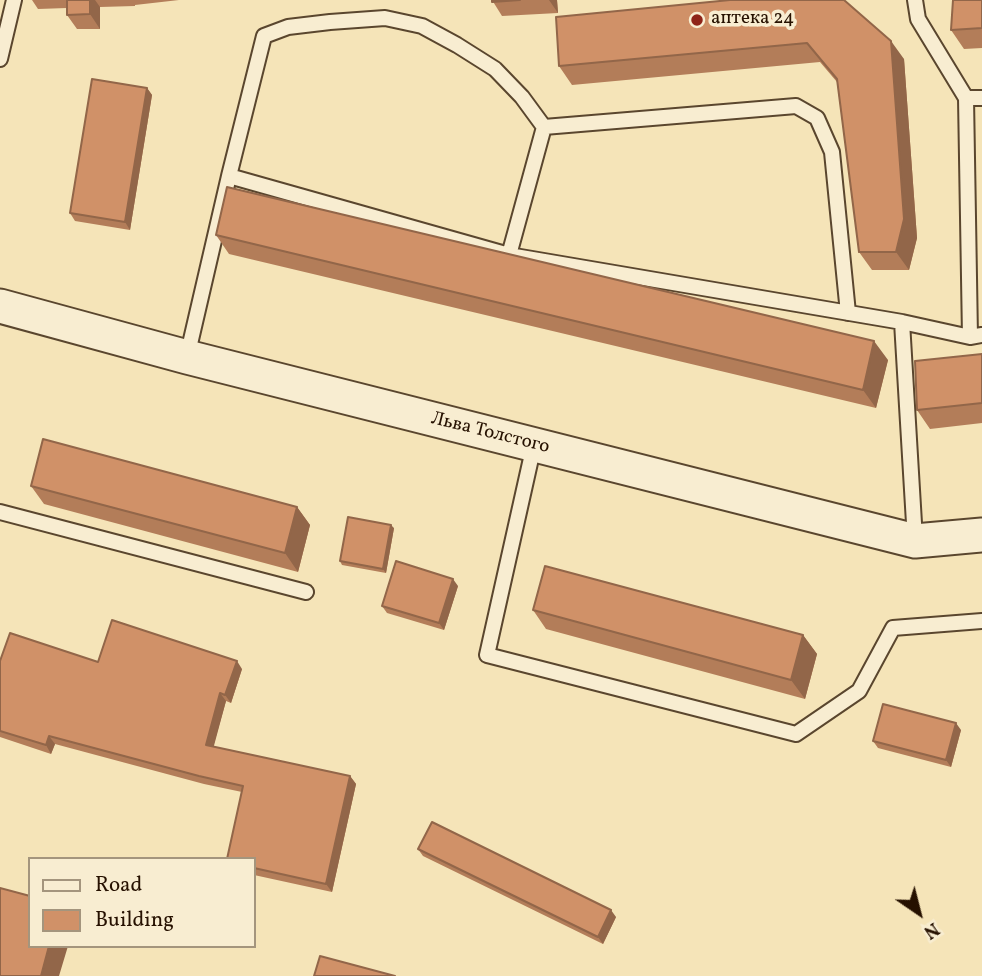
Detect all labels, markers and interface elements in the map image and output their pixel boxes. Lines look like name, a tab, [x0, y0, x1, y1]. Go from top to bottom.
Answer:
place label: аптека 24	[711, 9, 794, 31]
marker: аптека 24	[689, 12, 705, 28]
street label: Льва Толстого	[428, 408, 552, 460]
legend	[28, 857, 256, 948]
text: Road	[95, 871, 142, 900]
north arrow	[884, 878, 954, 948]
text: Building	[95, 906, 174, 935]
text: N	[918, 916, 944, 945]

